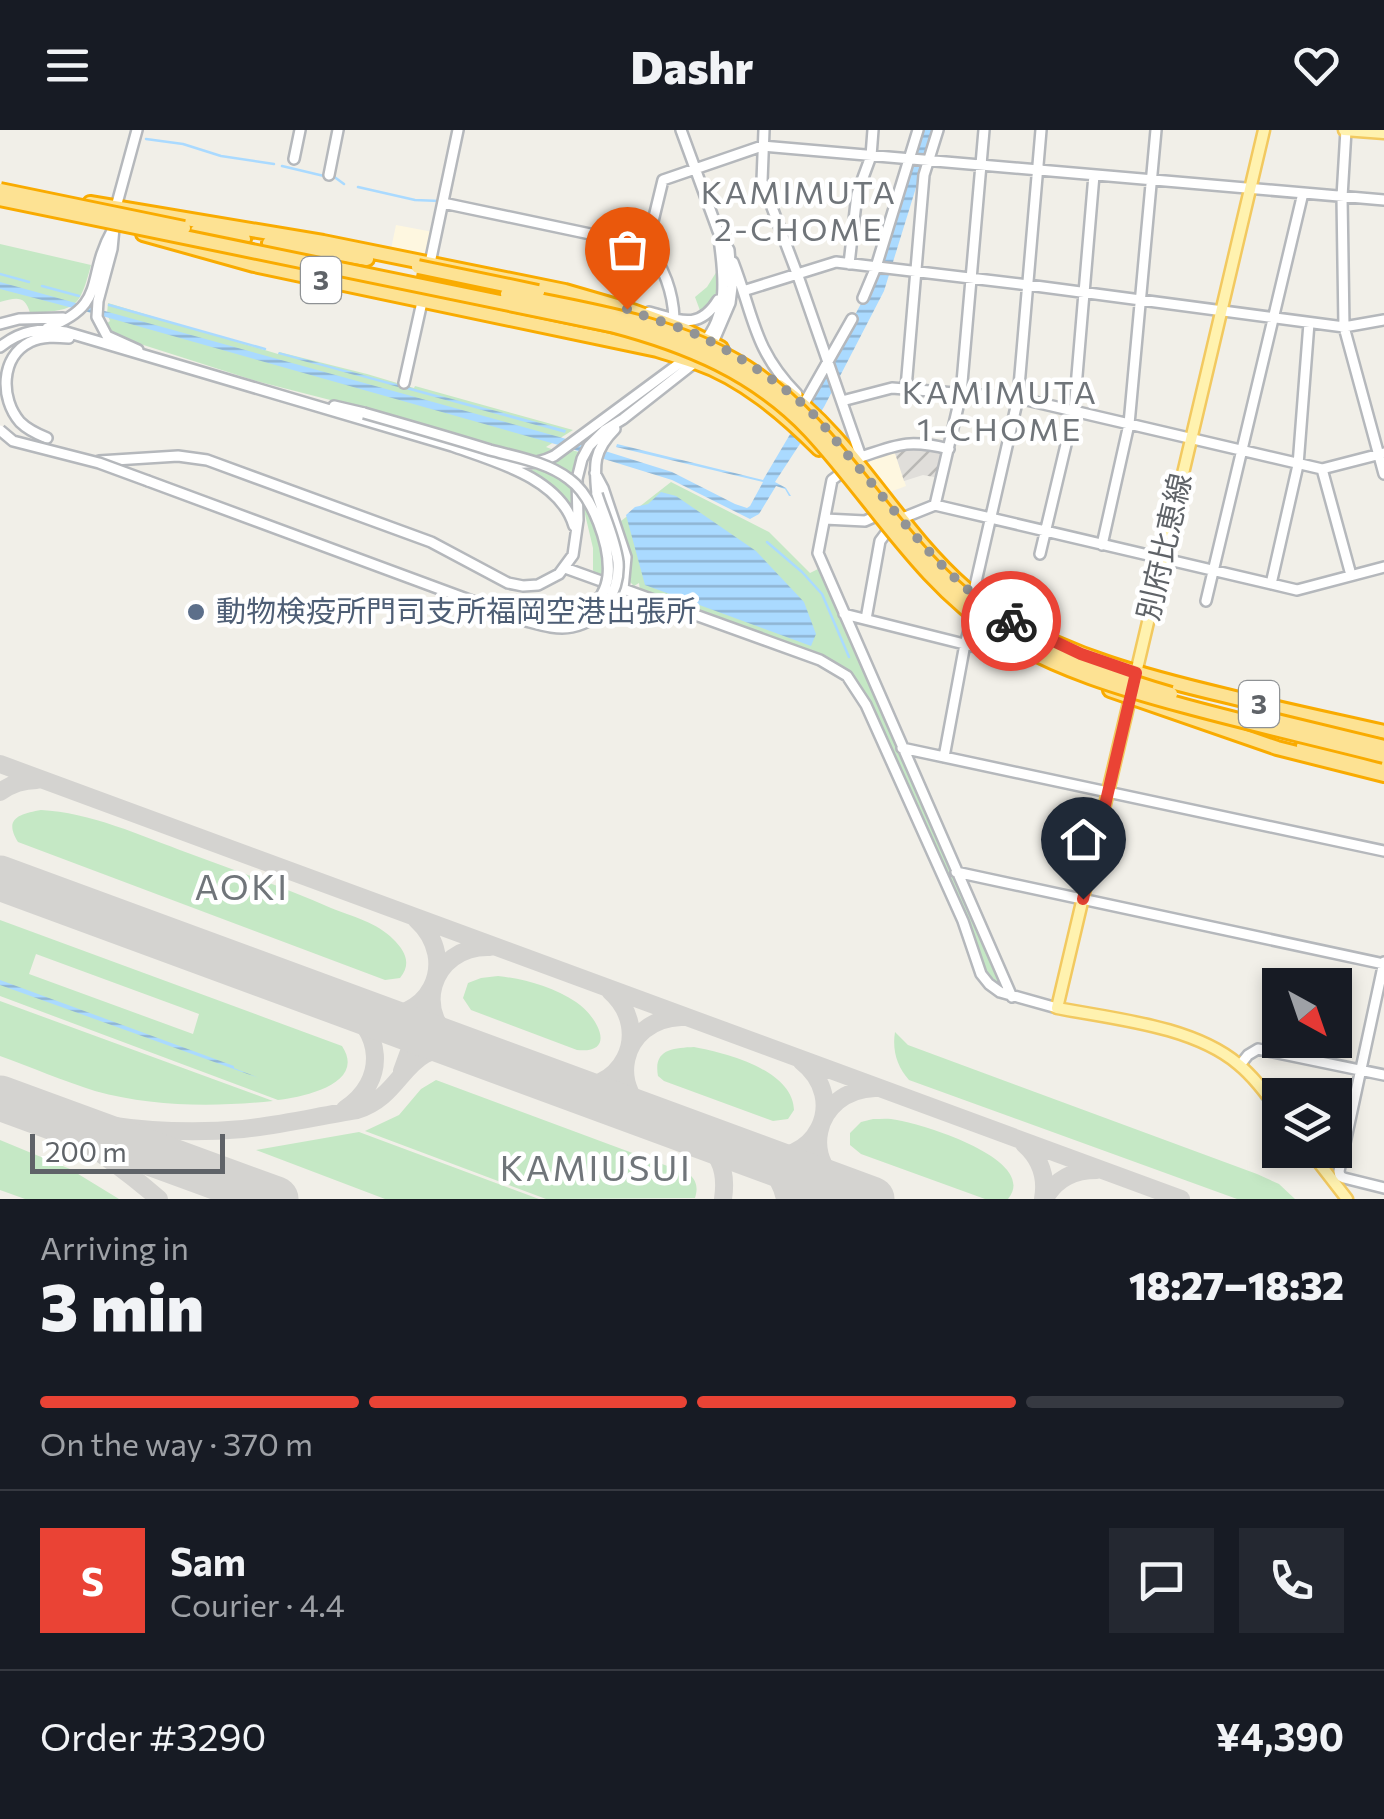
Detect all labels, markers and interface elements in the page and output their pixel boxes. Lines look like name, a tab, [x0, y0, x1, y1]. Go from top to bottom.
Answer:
icon: menu	[40, 38, 95, 93]
text: Dashr	[631, 38, 753, 93]
icon: heart	[1289, 38, 1344, 93]
district label: KAMIMUTA 2-CHOME	[701, 171, 897, 248]
pin	[585, 207, 670, 310]
icon: bag	[600, 222, 655, 277]
road number: 3	[301, 257, 341, 303]
district label: KAMIMUTA 1-CHOME	[902, 371, 1098, 448]
street label: 別府比恵線	[1128, 469, 1197, 624]
courier	[961, 571, 1061, 671]
place label: 動物検疫所門司支所福岡空港出張所	[216, 591, 696, 628]
icon: bike	[984, 594, 1039, 649]
marker: 動物検疫所門司支所福岡空港出張所	[185, 601, 207, 623]
road number: 3	[1239, 681, 1279, 727]
pin	[1041, 797, 1126, 900]
icon: home	[1056, 812, 1111, 867]
district label: AOKI	[195, 864, 289, 907]
north arrow	[1262, 968, 1352, 1058]
map controls	[1262, 968, 1352, 1168]
button: layers	[1262, 1078, 1352, 1168]
scale bar	[30, 1129, 225, 1174]
text: 200 m	[45, 1134, 127, 1168]
district label: KAMIUSUI	[500, 1145, 692, 1188]
text: Arriving in	[40, 1227, 189, 1267]
text: 18:27–18:32	[1129, 1261, 1344, 1308]
text: 3 min	[40, 1265, 204, 1344]
text: On the way · 370 m	[40, 1423, 313, 1463]
button: chat	[1109, 1528, 1214, 1633]
button: phone	[1239, 1528, 1344, 1633]
text: Sam	[170, 1537, 246, 1584]
text: S	[81, 1557, 104, 1604]
text: Courier · 4.4	[170, 1584, 345, 1624]
text: Order #3290	[40, 1712, 266, 1759]
text: ¥4,390	[1216, 1712, 1344, 1759]

